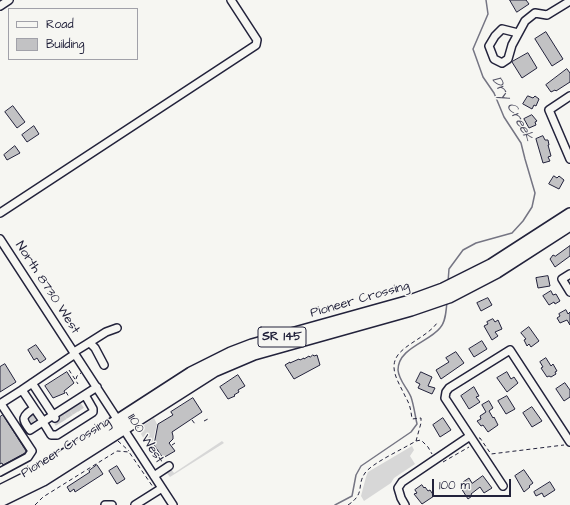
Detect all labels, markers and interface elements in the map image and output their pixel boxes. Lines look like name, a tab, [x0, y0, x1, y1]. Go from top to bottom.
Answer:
legend	[8, 8, 138, 60]
text: Road	[46, 16, 74, 33]
text: Building	[46, 36, 84, 53]
water label: Dry Creek	[487, 74, 537, 144]
street label: North 8730 West	[11, 239, 83, 337]
street label: Pioneer Crossing	[309, 278, 411, 322]
road number: SR 145	[258, 327, 306, 347]
street label: 1100 West	[123, 411, 167, 467]
street label: Pioneer Crossing	[18, 414, 114, 482]
scale bar	[434, 471, 513, 497]
text: 100 m	[439, 477, 470, 494]

